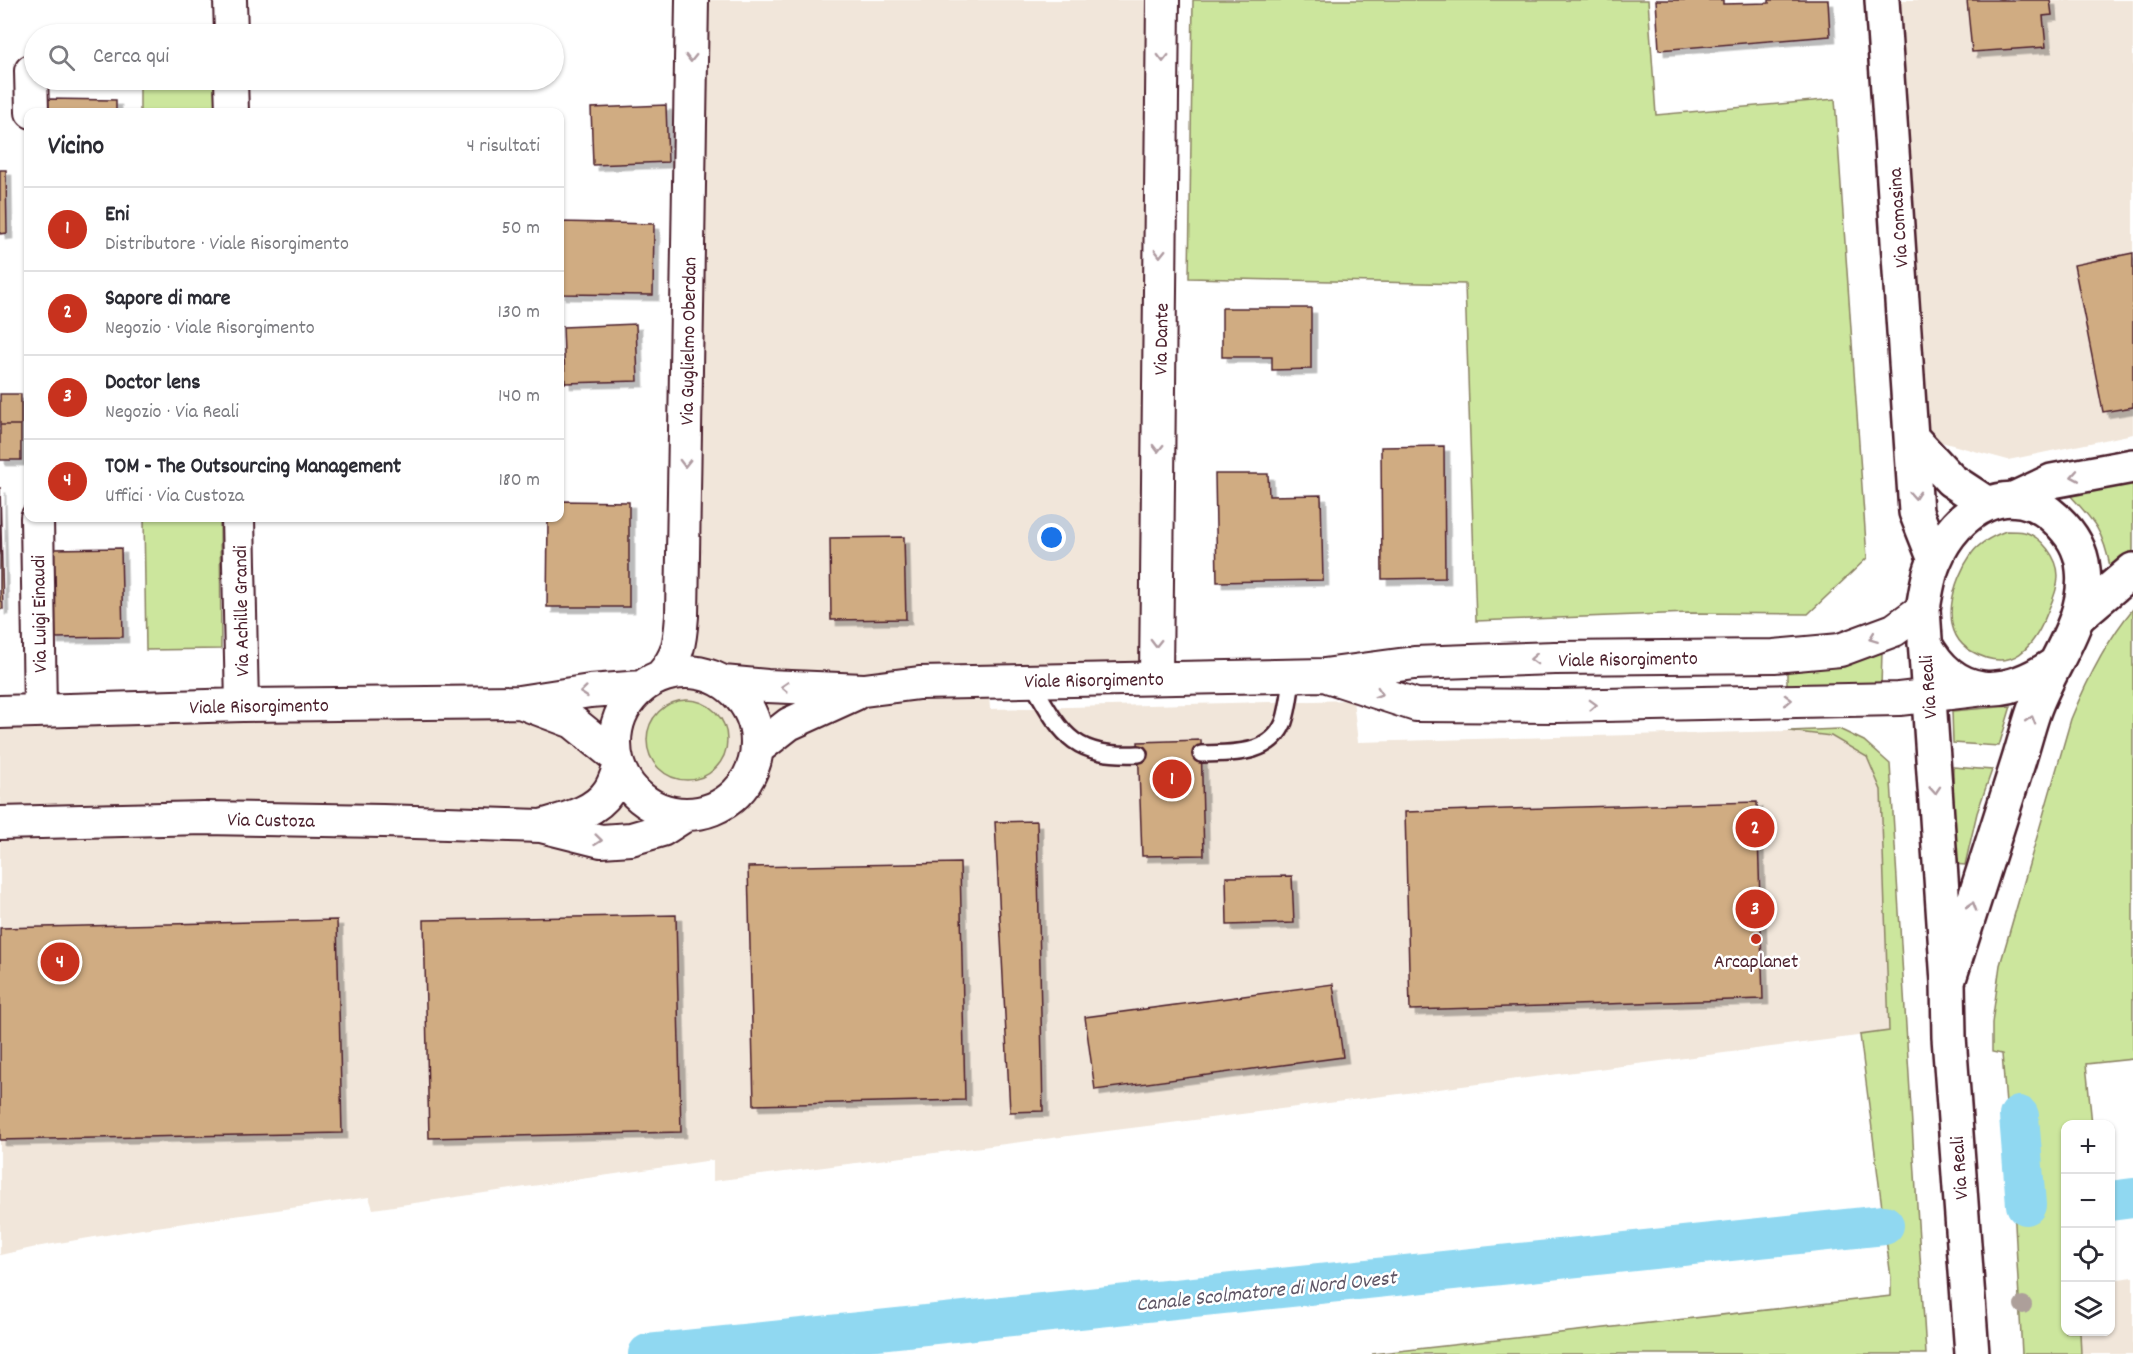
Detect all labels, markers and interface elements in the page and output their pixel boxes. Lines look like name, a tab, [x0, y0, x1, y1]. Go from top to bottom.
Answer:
search box	[24, 24, 564, 90]
icon: search	[45, 41, 78, 74]
text: Cerca qui	[93, 42, 169, 73]
one-way arrow	[685, 54, 697, 63]
one-way arrow	[1156, 54, 1169, 63]
text: Vicino	[48, 129, 104, 166]
text: 4 risultati	[466, 133, 540, 161]
street label: Via Comasina	[1883, 166, 1917, 269]
text: Eni	[105, 200, 129, 231]
text: 1	[65, 215, 70, 243]
text: 50 m	[502, 215, 540, 243]
text: Distributore · Viale Risorgimento	[105, 231, 349, 259]
one-way arrow	[1154, 249, 1167, 258]
street label: Via Guglielmo Oberdan	[675, 257, 705, 425]
text: Sapore di mare	[105, 284, 231, 315]
text: 2	[63, 299, 72, 327]
text: 130 m	[498, 299, 540, 327]
street label: Via Dante	[1148, 302, 1178, 375]
text: Negozio · Viale Risorgimento	[105, 315, 315, 343]
text: Doctor lens	[105, 368, 200, 399]
text: 3	[63, 383, 72, 411]
text: 140 m	[498, 383, 540, 411]
text: Negozio · Via Reali	[105, 399, 239, 427]
one-way arrow	[1152, 444, 1165, 453]
text: TOM - The Outsourcing Management	[105, 452, 401, 483]
one-way arrow	[678, 459, 691, 468]
text: 4	[63, 467, 72, 495]
text: 180 m	[498, 467, 540, 495]
one-way arrow	[2071, 469, 2081, 482]
text: Uffici · Via Custoza	[105, 483, 244, 511]
one-way arrow	[1908, 491, 1921, 500]
your location	[1037, 523, 1066, 552]
street label: Via Achille Grandi	[228, 545, 258, 677]
street label: Via Luigi Einaudi	[26, 555, 56, 673]
one-way arrow	[1868, 630, 1879, 643]
one-way arrow	[1150, 639, 1162, 648]
street label: Viale Risorgimento	[1558, 646, 1698, 676]
one-way arrow	[1529, 653, 1538, 665]
street label: Via Reali	[1914, 654, 1946, 719]
street label: Viale Risorgimento	[1024, 667, 1164, 697]
one-way arrow	[780, 681, 789, 694]
one-way arrow	[579, 685, 588, 698]
one-way arrow	[1373, 686, 1384, 698]
street label: Viale Risorgimento	[189, 693, 329, 723]
one-way arrow	[1784, 694, 1793, 706]
one-way arrow	[1589, 699, 1598, 712]
one-way arrow	[2024, 715, 2036, 726]
pin: 1	[1152, 756, 1192, 802]
one-way arrow	[1928, 785, 1941, 794]
pin: 2	[1736, 806, 1774, 850]
street label: Via Custoza	[227, 807, 316, 837]
one-way arrow	[593, 833, 603, 846]
pin: 3	[1736, 886, 1774, 932]
one-way arrow	[1965, 901, 1978, 912]
marker: Arcaplanet	[1749, 932, 1763, 946]
pin: 4	[40, 940, 80, 984]
place label: Arcaplanet	[1714, 949, 1798, 977]
map controls	[2061, 1120, 2115, 1336]
button: +	[2061, 1120, 2115, 1174]
street label: Via Reali	[1945, 1135, 1977, 1200]
button: −	[2061, 1174, 2115, 1228]
button: locate	[2061, 1228, 2115, 1282]
water label: Canale Scolmatore di Nord Ovest	[1135, 1264, 1400, 1322]
button: layers	[2061, 1282, 2115, 1336]

